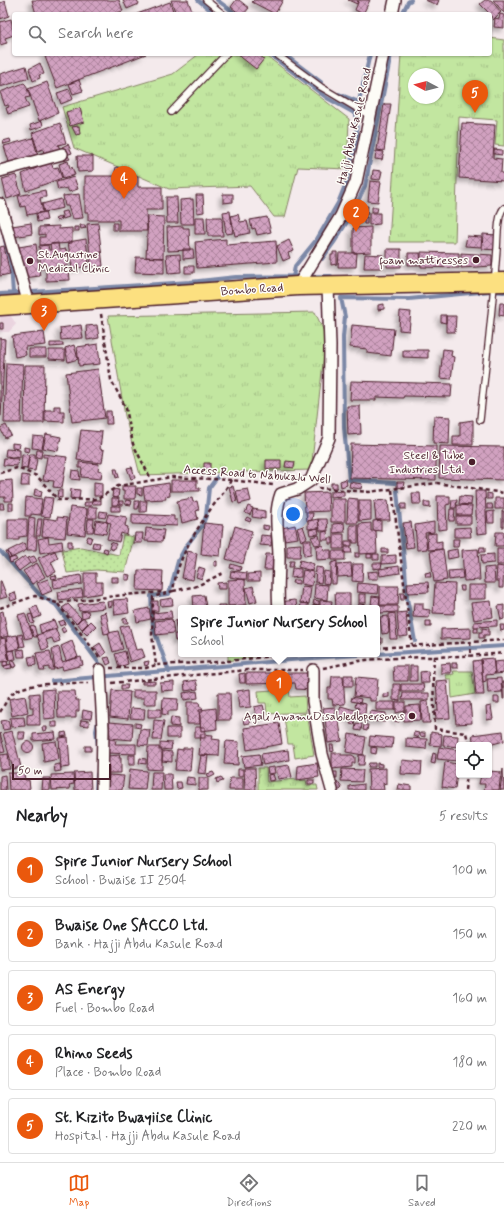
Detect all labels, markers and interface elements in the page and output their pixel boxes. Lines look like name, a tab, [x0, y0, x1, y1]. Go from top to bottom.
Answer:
search box	[12, 12, 492, 56]
icon: search	[26, 23, 48, 45]
text: Search here	[58, 24, 134, 44]
street label: Hajji Abdu Kasule Road	[334, 66, 376, 186]
north arrow	[408, 68, 444, 104]
pin: 5	[462, 80, 488, 113]
pin: 4	[111, 166, 137, 199]
pin: 2	[343, 199, 369, 232]
place label: St.Augustine Medical Clinic	[38, 247, 110, 277]
place label: foam mattresses	[380, 253, 469, 270]
marker: foam mattresses	[471, 255, 481, 265]
marker: St.Augustine Medical Clinic	[25, 256, 35, 266]
street label: Bombo Road	[220, 280, 284, 300]
pin: 3	[31, 298, 57, 331]
place label: Steel & Tube Industries Ltd.	[389, 448, 464, 478]
marker: Steel & Tube Industries Ltd.	[467, 457, 477, 467]
street label: Access Road to Nabukalu Well	[183, 462, 331, 488]
your location	[283, 504, 303, 524]
popup	[178, 605, 380, 657]
text: Spire Junior Nursery School	[191, 613, 367, 633]
text: School	[191, 633, 224, 650]
pin: 1	[266, 670, 292, 703]
place label: Agali AwamuDisabledbpersons	[244, 709, 405, 725]
marker: Agali AwamuDisabledbpersons	[407, 711, 417, 721]
map controls	[456, 742, 492, 778]
button: locate	[456, 742, 492, 778]
scale bar	[12, 762, 111, 781]
text: 50 m	[18, 764, 43, 778]
text: Nearby	[16, 805, 68, 827]
text: 5 results	[439, 808, 488, 825]
text: Spire Junior Nursery School	[55, 852, 232, 872]
text: 1	[27, 862, 33, 879]
text: 100 m	[452, 862, 487, 879]
text: School · Bwaise II 2504	[55, 872, 186, 889]
text: Bwaise One SACCO Ltd.	[55, 916, 208, 936]
text: 2	[27, 926, 33, 943]
text: 150 m	[453, 926, 487, 943]
text: Bank · Hajji Abdu Kasule Road	[55, 936, 223, 953]
text: AS Energy	[55, 980, 125, 1000]
text: 3	[27, 990, 33, 1007]
text: 160 m	[452, 990, 487, 1007]
text: Fuel · Bombo Road	[55, 1000, 155, 1017]
text: Rhino Seeds	[55, 1044, 132, 1064]
text: 4	[26, 1054, 34, 1071]
text: 180 m	[452, 1054, 487, 1071]
text: Place · Bombo Road	[55, 1064, 161, 1081]
text: St. Kizito Bwayiise Clinic	[55, 1108, 212, 1128]
text: 5	[26, 1118, 34, 1135]
text: 220 m	[452, 1118, 487, 1135]
text: Hospital · Hajji Abdu Kasule Road	[55, 1128, 240, 1145]
tab: Map	[68, 1172, 90, 1210]
tab: Directions	[226, 1172, 272, 1210]
tab: Saved	[408, 1172, 436, 1210]

